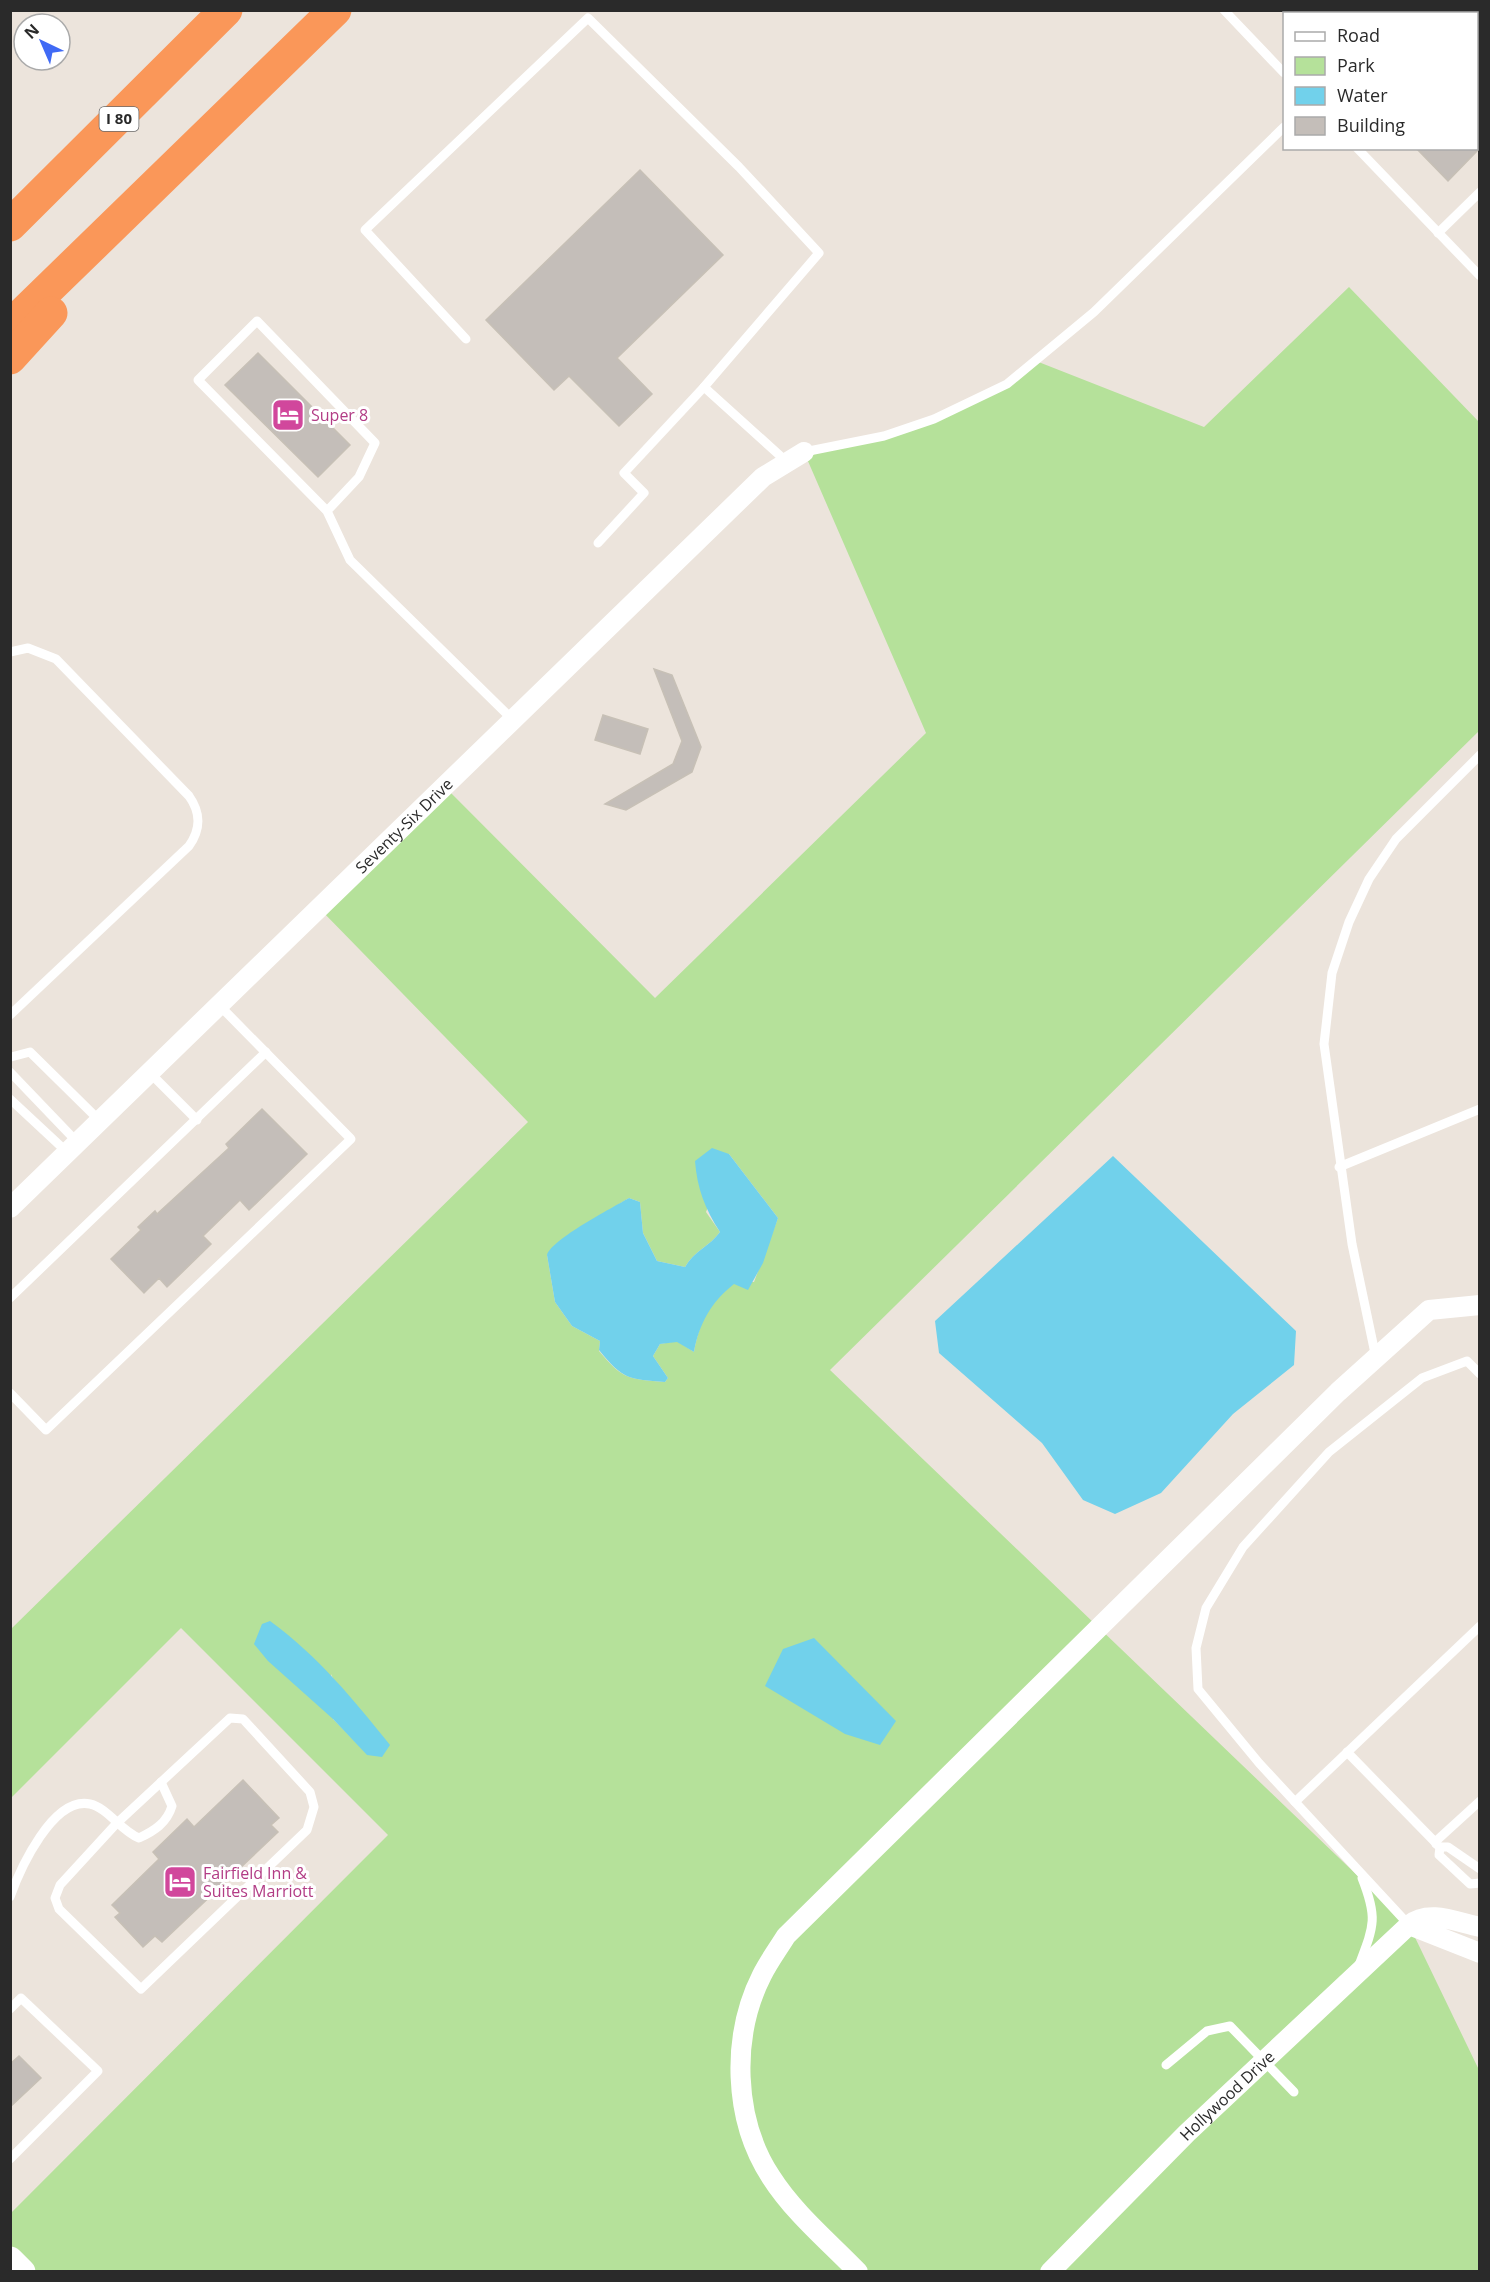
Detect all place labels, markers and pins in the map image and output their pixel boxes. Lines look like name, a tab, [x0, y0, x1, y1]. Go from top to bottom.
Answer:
hotel icon: Super 8	[270, 397, 306, 433]
place label: Super 8	[311, 404, 368, 426]
place label: Fairfield Inn & Suites Marriott	[203, 1862, 314, 1902]
hotel icon: Fairfield Inn & Suites Marriott	[162, 1864, 198, 1900]

